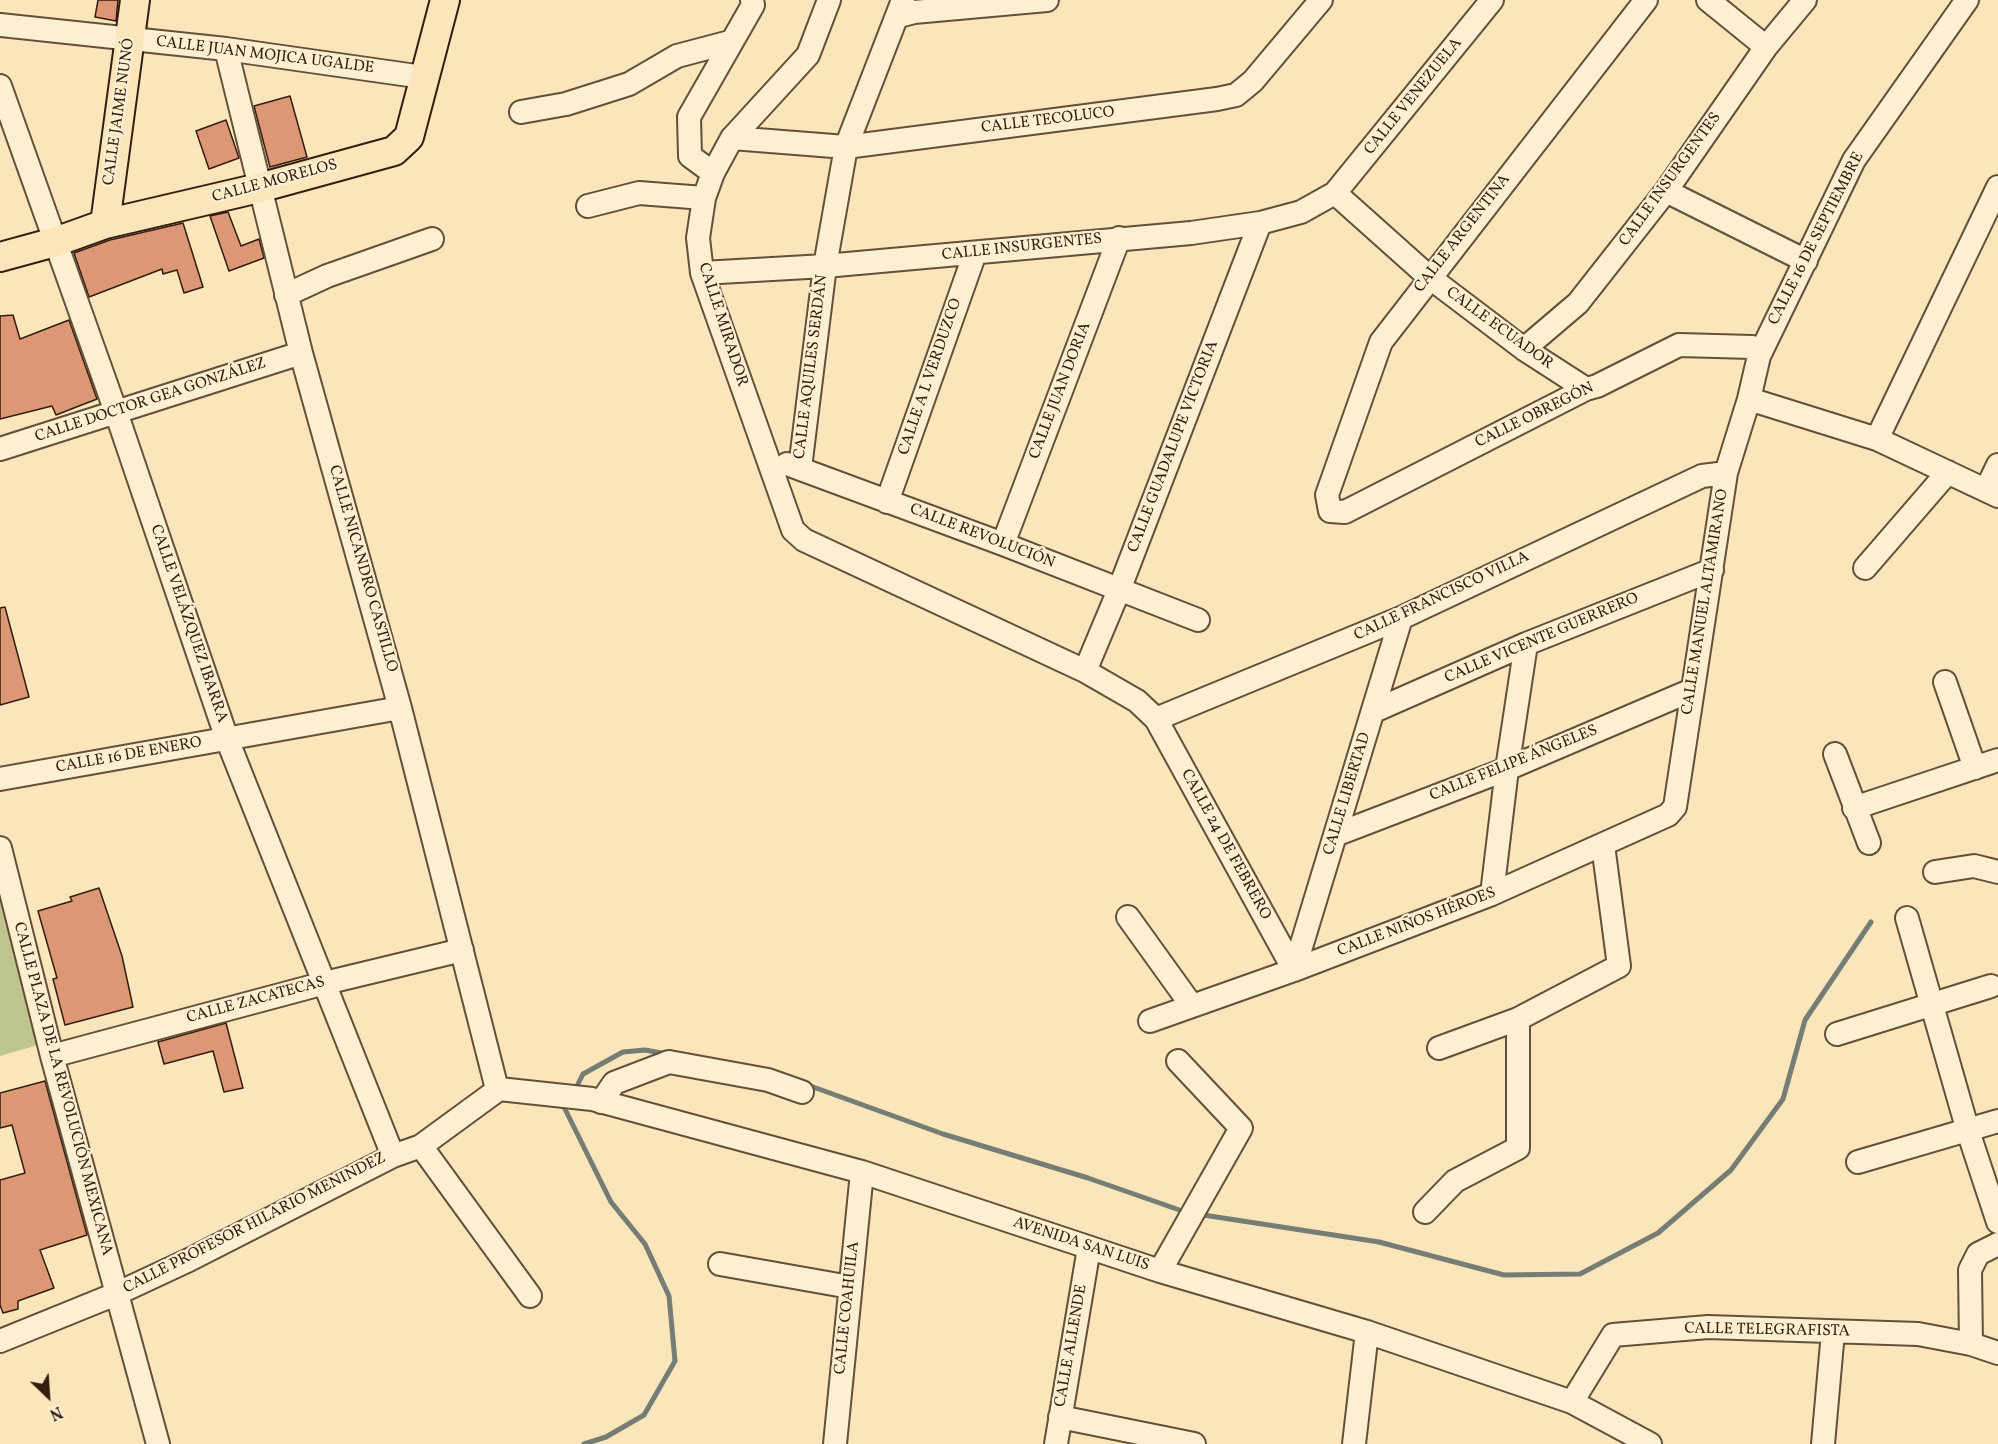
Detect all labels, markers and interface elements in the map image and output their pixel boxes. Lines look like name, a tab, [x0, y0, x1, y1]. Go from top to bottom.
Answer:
street label: CALLE JUAN MOJICA UGALDE	[155, 33, 375, 79]
street label: CALLE VENEZUELA	[1361, 35, 1467, 159]
street label: CALLE JAIME NUNÓ	[100, 37, 140, 187]
street label: CALLE TECOLUCO	[980, 103, 1116, 139]
street label: CALLE INSURGENTES	[1616, 109, 1726, 251]
street label: CALLE 16 DE SEPTIEMBRE	[1765, 149, 1869, 329]
street label: CALLE MORELOS	[210, 156, 340, 208]
street label: CALLE ARGENTINA	[1411, 171, 1515, 297]
street label: CALLE INSURGENTES	[941, 230, 1103, 266]
street label: CALLE MIRADOR	[693, 261, 751, 389]
street label: CALLE AQUILES SERDÁN	[791, 274, 833, 460]
street label: CALLE ECUADOR	[1442, 284, 1556, 374]
street label: CALLE A L VERDUZCO	[895, 296, 967, 458]
street label: CALLE JUAN DORIA	[1026, 320, 1096, 462]
street label: CALLE GUADALUPE VICTORIA	[1125, 338, 1223, 556]
street label: CALLE DOCTOR GEA GONZÁLEZ	[33, 354, 269, 448]
street label: CALLE OBREGÓN	[1473, 379, 1597, 453]
street label: CALLE NICANDRO CASTILLO	[323, 463, 401, 675]
street label: CALLE MANUEL ALTAMIRANO	[1679, 488, 1733, 716]
street label: CALLE REVOLUCIÓN	[907, 500, 1057, 574]
street label: CALLE VELÁZQUEZ IBARRA	[145, 523, 231, 725]
street label: CALLE FRANCISCO VILLA	[1351, 548, 1533, 646]
street label: CALLE VICENTE GUERRERO	[1442, 589, 1642, 689]
street label: CALLE FELIPE ÁNGELES	[1427, 722, 1601, 806]
street label: CALLE LIBERTAD	[1320, 730, 1376, 858]
street label: CALLE 16 DE ENERO	[55, 734, 203, 778]
street label: CALLE 24 DE FEBRERO	[1176, 766, 1274, 924]
street label: CALLE NIÑOS HÉROES	[1335, 884, 1499, 962]
street label: CALLE PLAZA DE LA REVOLUCIÓN MEXICANA	[8, 920, 116, 1258]
street label: CALLE ZACATECAS	[185, 973, 327, 1029]
street label: CALLE PROFESOR HILARIO MENINDEZ	[121, 1149, 389, 1299]
street label: AVENIDA SAN LUIS	[1010, 1214, 1152, 1276]
street label: CALLE COAHUILA	[831, 1241, 865, 1375]
street label: CALLE ALLENDE	[1052, 1283, 1092, 1409]
street label: CALLE TELEGRAFISTA	[1684, 1320, 1850, 1342]
north arrow	[18, 1366, 78, 1426]
text: N	[46, 1400, 66, 1425]

